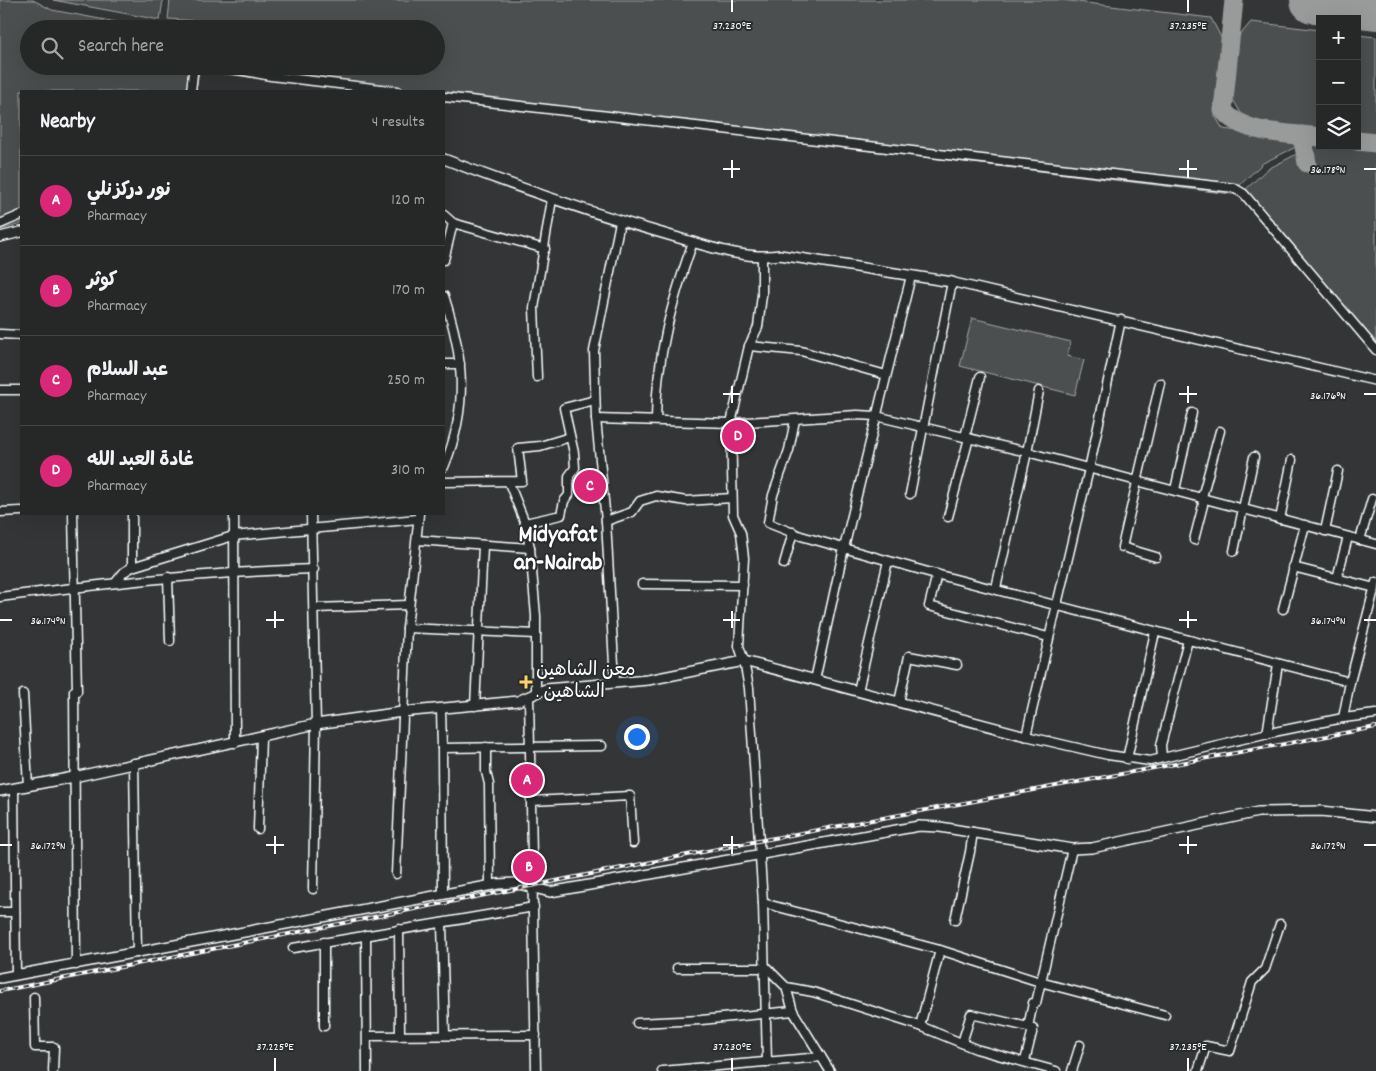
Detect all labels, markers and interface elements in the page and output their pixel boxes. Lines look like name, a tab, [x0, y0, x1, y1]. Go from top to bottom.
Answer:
map controls	[1316, 15, 1361, 150]
button: +	[1316, 15, 1361, 60]
text: 37.230°E	[713, 18, 752, 35]
text: 37.235°E	[1169, 18, 1207, 35]
search box	[20, 20, 445, 75]
icon: search	[38, 34, 66, 62]
text: Search here	[78, 34, 164, 61]
button: −	[1316, 60, 1361, 105]
button: layers	[1316, 105, 1361, 150]
text: Nearby	[40, 108, 95, 138]
text: 4 results	[372, 111, 425, 134]
text: 36.178°N	[1310, 162, 1346, 179]
text: نور دركزنلي	[87, 178, 171, 205]
text: A	[52, 189, 60, 212]
text: 120 m	[391, 189, 425, 212]
text: Pharmacy	[87, 205, 146, 228]
text: كوثر	[87, 268, 117, 295]
text: B	[52, 279, 60, 302]
text: 170 m	[392, 279, 425, 302]
text: Pharmacy	[87, 295, 146, 318]
text: عبد السلام	[87, 358, 168, 385]
text: C	[52, 369, 60, 392]
text: 250 m	[387, 369, 425, 392]
text: Pharmacy	[87, 385, 146, 408]
text: 36.176°N	[1310, 388, 1346, 405]
pin: D	[722, 417, 754, 455]
text: غادة العبد الله	[87, 448, 194, 475]
text: D	[52, 459, 60, 482]
text: 310 m	[391, 459, 425, 482]
pin: C	[574, 467, 606, 505]
text: Pharmacy	[87, 475, 146, 498]
district label: Midyafat an-Nairab	[514, 519, 602, 581]
text: 36.174°N	[30, 613, 66, 630]
text: 36.174°N	[1310, 613, 1346, 630]
place label: معن الشاهين . الشاهين	[536, 658, 636, 707]
marker: معن الشاهين . الشاهين	[520, 676, 532, 688]
your location	[624, 724, 650, 750]
pin: A	[511, 761, 543, 799]
text: 36.172°N	[30, 838, 66, 855]
text: 36.172°N	[1310, 838, 1346, 855]
pin: B	[513, 848, 545, 886]
text: 37.225°E	[256, 1039, 294, 1056]
text: 37.230°E	[713, 1039, 752, 1056]
text: 37.235°E	[1169, 1039, 1207, 1056]

